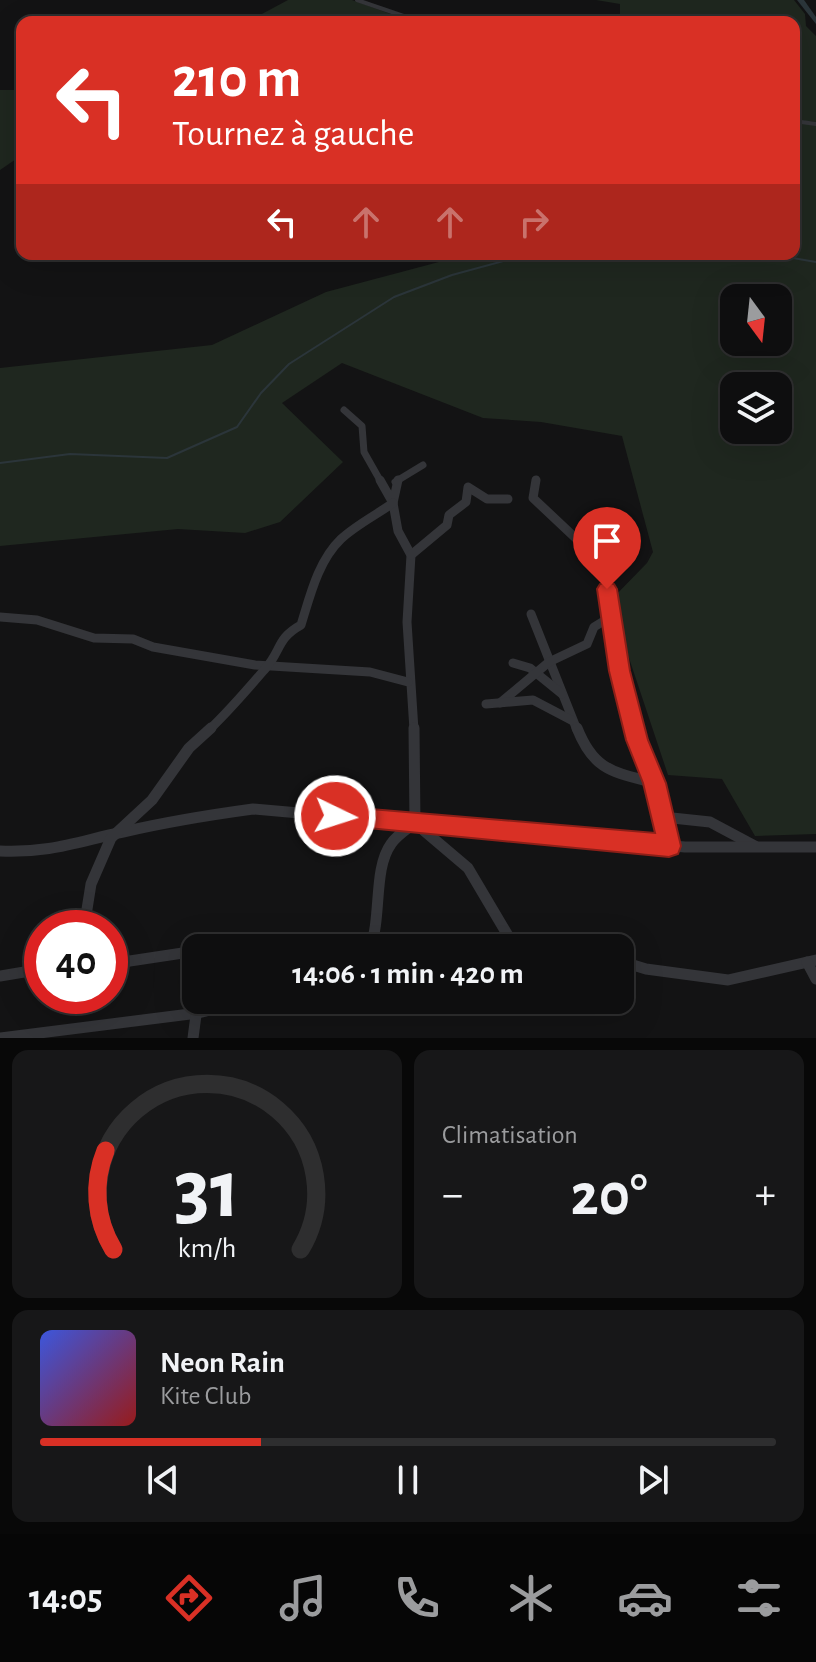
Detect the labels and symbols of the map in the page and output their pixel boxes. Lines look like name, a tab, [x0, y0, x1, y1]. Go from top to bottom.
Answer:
north arrow	[720, 284, 792, 356]
pin	[573, 507, 641, 589]
position arrow	[293, 774, 377, 858]
speed limit sign: 40	[24, 910, 128, 1014]

